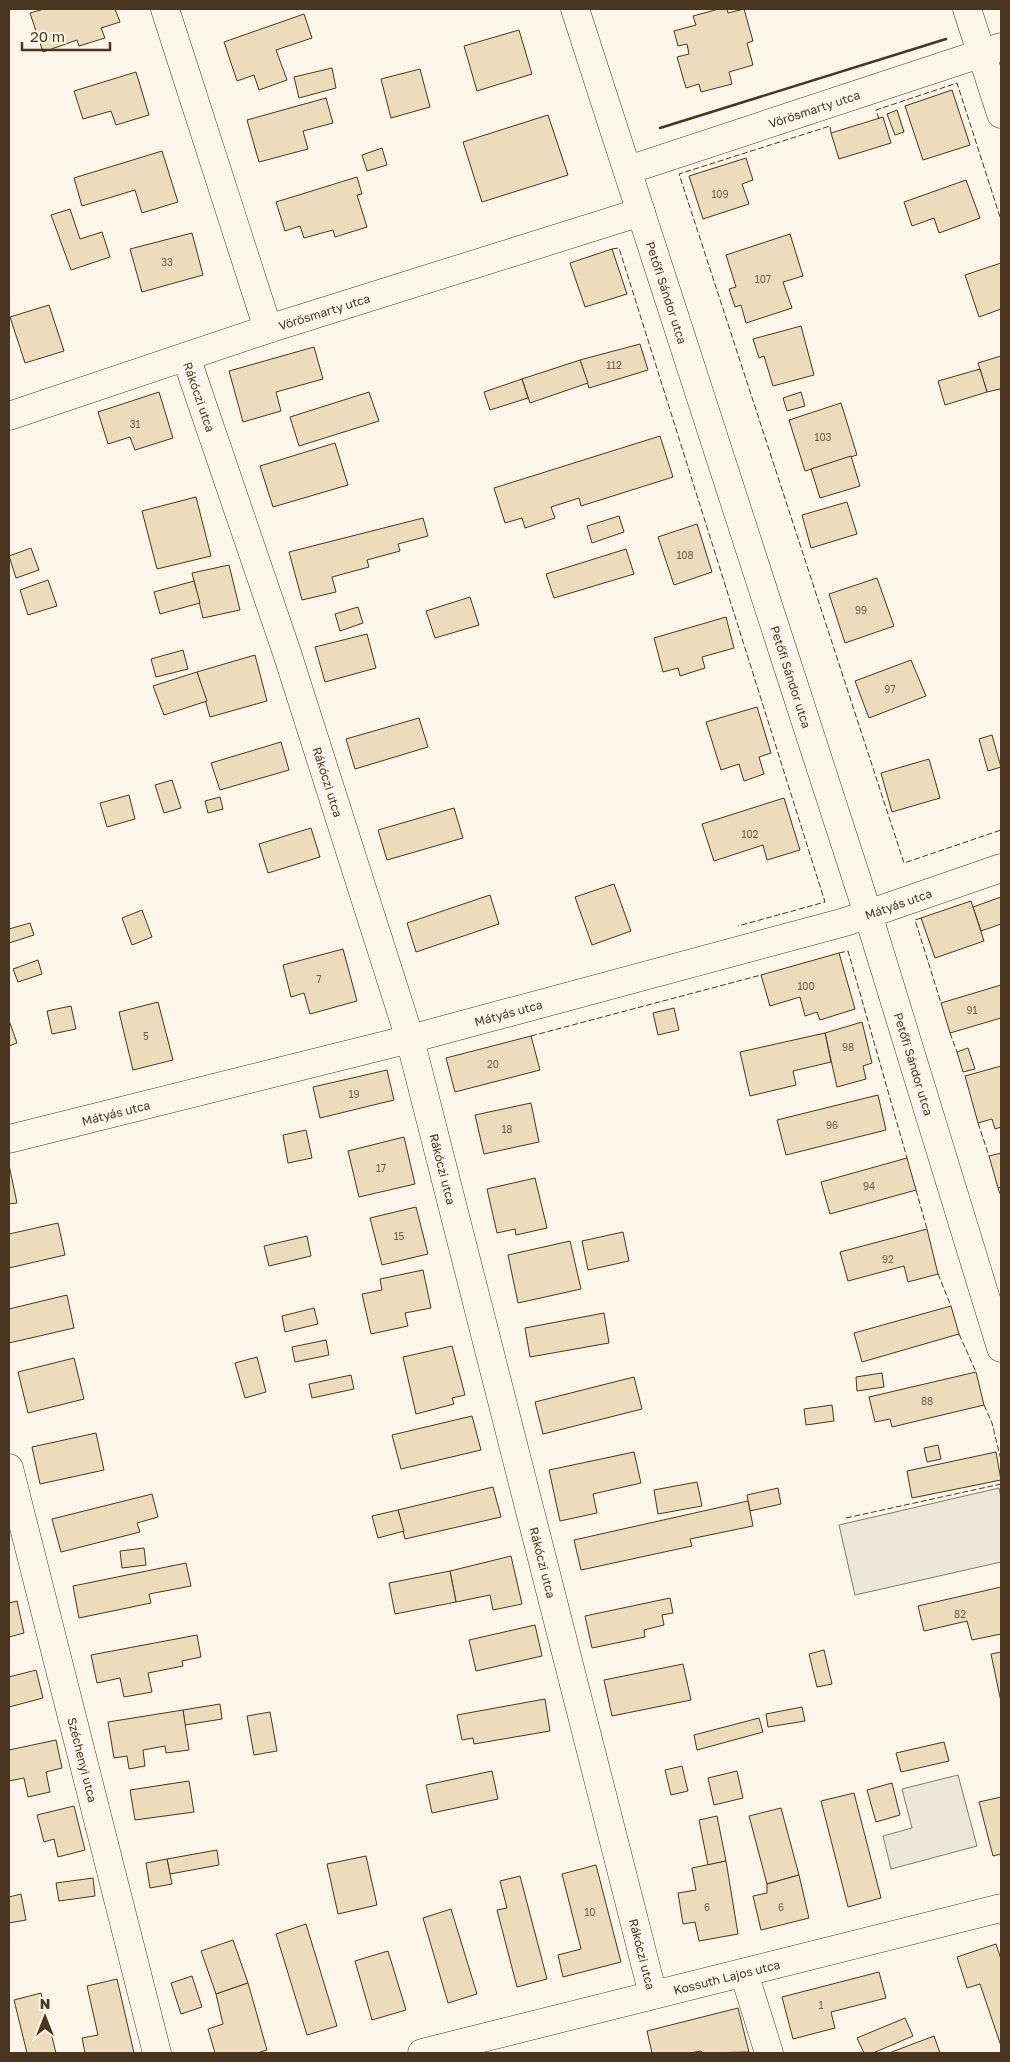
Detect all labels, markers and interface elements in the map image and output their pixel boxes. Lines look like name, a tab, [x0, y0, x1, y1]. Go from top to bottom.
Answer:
scale bar	[22, 20, 110, 52]
text: 20 m	[30, 27, 65, 45]
street label: Vörösmarty utca	[767, 87, 862, 131]
house number: 109	[711, 188, 729, 200]
street label: Petőfi Sándor utca	[643, 239, 690, 346]
house number: 33	[161, 256, 173, 268]
house number: 107	[755, 273, 771, 285]
street label: Vörösmarty utca	[276, 290, 372, 333]
house number: 112	[606, 359, 622, 371]
street label: Rákóczi utca	[181, 360, 218, 434]
house number: 31	[130, 418, 140, 430]
house number: 103	[815, 431, 832, 443]
house number: 108	[676, 549, 694, 561]
house number: 99	[855, 604, 867, 616]
street label: Petőfi Sándor utca	[768, 624, 815, 730]
house number: 97	[884, 683, 896, 695]
street label: Rákóczi utca	[310, 745, 346, 819]
house number: 102	[742, 828, 759, 840]
street label: Mátyás utca	[863, 885, 934, 922]
house number: 7	[316, 973, 322, 985]
house number: 100	[797, 980, 815, 992]
street label: Mátyás utca	[472, 996, 544, 1029]
house number: 91	[967, 1004, 978, 1016]
street label: Petőfi Sándor utca	[891, 1011, 937, 1117]
house number: 5	[143, 1030, 149, 1042]
house number: 98	[842, 1041, 854, 1053]
house number: 20	[487, 1058, 499, 1070]
house number: 19	[349, 1088, 359, 1100]
street label: Mátyás utca	[80, 1097, 152, 1128]
house number: 96	[826, 1119, 838, 1131]
house number: 18	[502, 1123, 512, 1135]
street label: Rákóczi utca	[427, 1132, 459, 1206]
house number: 17	[376, 1162, 386, 1174]
house number: 94	[863, 1180, 875, 1192]
house number: 15	[394, 1230, 405, 1242]
house number: 92	[882, 1253, 894, 1265]
house number: 88	[921, 1395, 933, 1407]
street label: Rákóczi utca	[527, 1525, 559, 1600]
house number: 82	[954, 1608, 966, 1620]
street label: Széchenyi utca	[65, 1716, 101, 1804]
house number: 6	[704, 1901, 710, 1913]
house number: 6	[778, 1901, 784, 1913]
house number: 10	[584, 1906, 596, 1918]
street label: Rákóczi utca	[626, 1917, 659, 1991]
street label: Kossuth Lajos utca	[672, 1956, 782, 1997]
north arrow	[20, 1992, 70, 2042]
text: N	[40, 1995, 50, 2012]
house number: 1	[819, 1999, 824, 2011]

